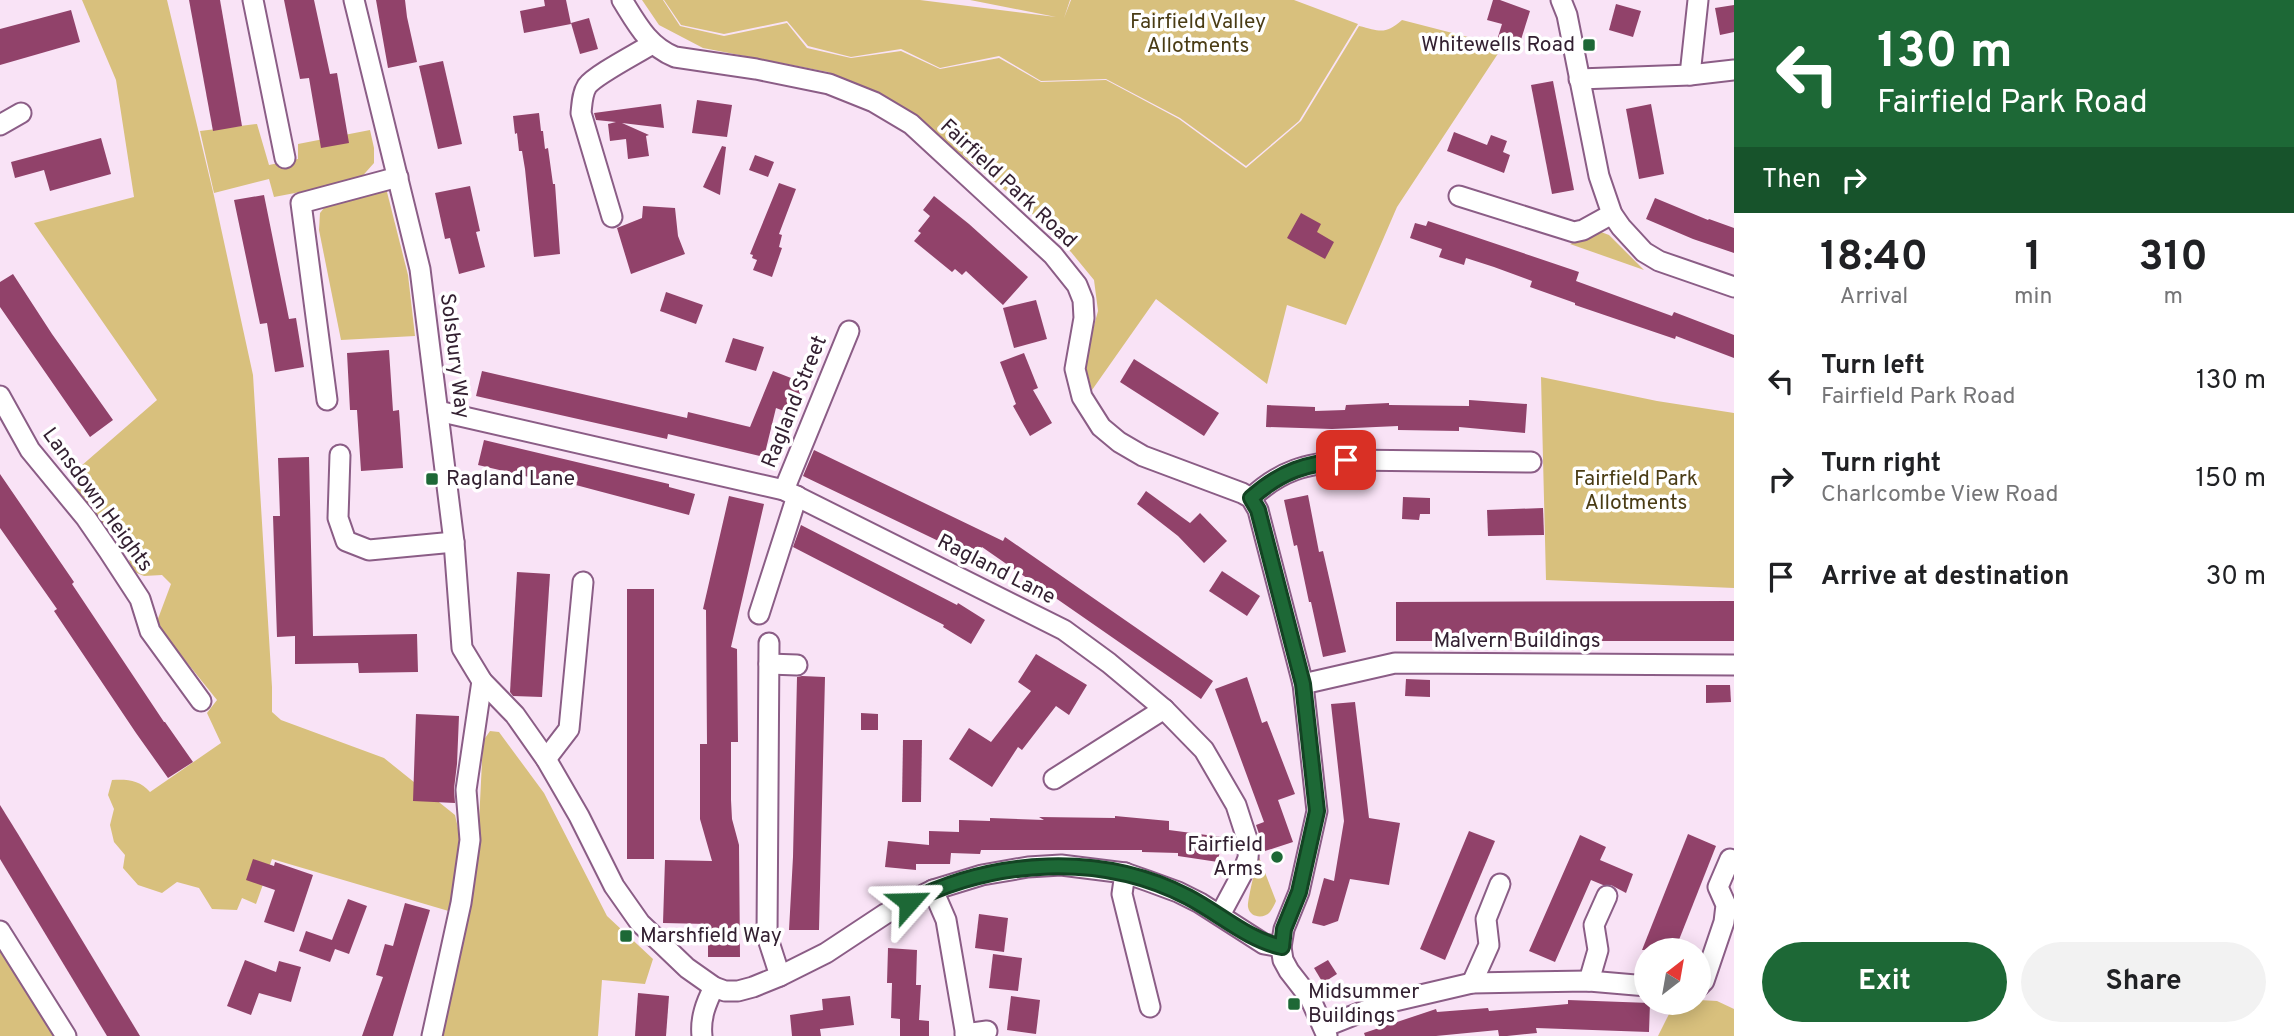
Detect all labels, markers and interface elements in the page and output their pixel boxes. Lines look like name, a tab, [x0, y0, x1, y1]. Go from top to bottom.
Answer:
park label: Fairfield Valley Allotments	[1130, 9, 1266, 60]
text: 130 m	[1877, 23, 2013, 85]
icon: left	[1762, 28, 1853, 119]
place label: Whitewells Road	[1421, 32, 1575, 59]
marker: Whitewells Road	[1581, 37, 1597, 53]
text: Fairfield Park Road	[1877, 84, 2148, 124]
street label: Fairfield Park Road	[934, 114, 1082, 254]
icon: right	[1835, 161, 1873, 199]
text: Then	[1762, 164, 1821, 197]
text: 18:40	[1820, 232, 1928, 285]
text: 1	[2025, 232, 2042, 285]
text: 310	[2138, 232, 2208, 285]
text: Arrival	[1840, 283, 1908, 312]
text: min	[2014, 283, 2052, 312]
text: m	[2163, 283, 2183, 312]
street label: Solsbury Way	[433, 292, 475, 420]
street label: Ragland Street	[756, 332, 834, 472]
text: Turn left	[1821, 350, 1925, 383]
icon: left	[1762, 362, 1800, 400]
text: 130 m	[2196, 365, 2266, 398]
text: Fairfield Park Road	[1821, 383, 2016, 412]
street label: Lansdown Heights	[36, 423, 158, 577]
pin	[1316, 430, 1376, 490]
icon: arrive	[1327, 441, 1365, 479]
text: Turn right	[1821, 448, 1941, 481]
icon: right	[1762, 460, 1800, 498]
text: 150 m	[2195, 463, 2266, 496]
place label: Ragland Lane	[446, 466, 575, 493]
park label: Fairfield Park Allotments	[1574, 466, 1698, 517]
marker: Ragland Lane	[424, 471, 440, 487]
text: Charlcombe View Road	[1821, 481, 2058, 510]
street label: Ragland Lane	[932, 529, 1060, 611]
icon: arrive	[1762, 558, 1800, 596]
text: Arrive at destination	[1821, 561, 2069, 594]
text: 30 m	[2206, 561, 2266, 594]
street label: Malvern Buildings	[1433, 628, 1601, 655]
place label: Fairfield Arms	[1187, 832, 1263, 883]
marker: Fairfield Arms	[1269, 849, 1285, 865]
position arrow	[872, 865, 946, 939]
place label: Marshfield Way	[640, 923, 782, 950]
marker: Marshfield Way	[618, 928, 634, 944]
north arrow	[1634, 938, 1712, 1015]
map controls	[1634, 938, 1711, 1015]
button: Exit	[1762, 942, 2007, 1022]
button: Share	[2021, 942, 2266, 1022]
place label: Midsummer Buildings	[1308, 979, 1419, 1030]
marker: Midsummer Buildings	[1286, 996, 1302, 1012]

